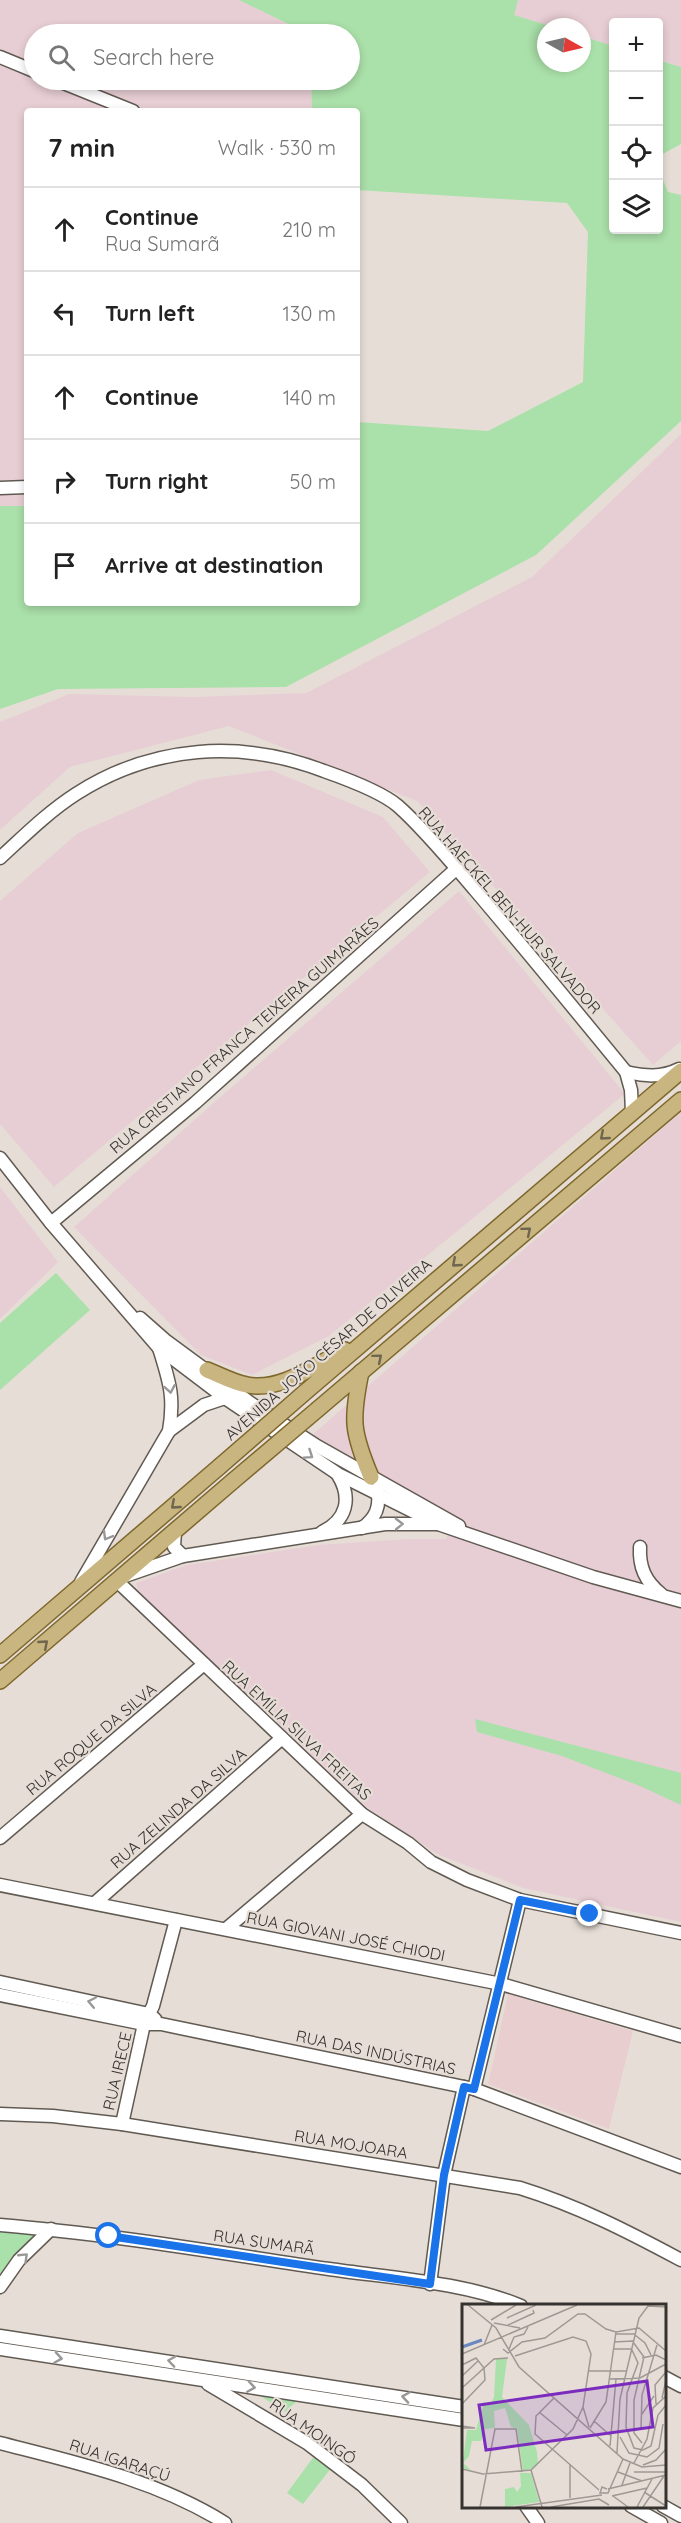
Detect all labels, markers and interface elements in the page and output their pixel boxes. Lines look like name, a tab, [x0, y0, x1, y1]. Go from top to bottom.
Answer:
north arrow	[537, 18, 591, 72]
map controls	[609, 18, 663, 234]
button: +	[609, 18, 663, 72]
search box	[24, 24, 360, 90]
icon: search	[45, 41, 78, 74]
text: Search here	[93, 43, 214, 71]
button: −	[609, 72, 663, 126]
button: locate	[609, 126, 663, 180]
text: 7 min	[48, 131, 115, 164]
text: Walk · 530 m	[218, 135, 336, 160]
button: layers	[609, 180, 663, 234]
text: Continue	[105, 203, 199, 231]
icon: ahead	[48, 213, 81, 246]
text: 210 m	[282, 217, 336, 242]
text: Rua Sumarã	[105, 231, 220, 256]
icon: left	[48, 297, 81, 330]
text: Turn left	[105, 299, 195, 327]
text: 130 m	[283, 301, 336, 326]
icon: ahead	[48, 381, 81, 414]
text: Continue	[105, 383, 199, 411]
text: 140 m	[283, 385, 336, 410]
icon: right	[48, 465, 81, 498]
text: Turn right	[105, 467, 209, 495]
text: 50 m	[290, 469, 336, 494]
icon: arrive	[48, 549, 81, 582]
text: Arrive at destination	[105, 551, 323, 579]
street label: RUA HAECKEL BEN-HUR SALVADOR	[414, 802, 606, 1018]
street label: RUA CRISTIANO FRANCA TEIXEIRA GUIMARÃES	[105, 913, 383, 1157]
one-way arrow	[600, 1129, 611, 1140]
one-way arrow	[520, 1228, 531, 1239]
street label: AVENIDA JOÃO CÉSAR DE OLIVEIRA	[221, 1254, 435, 1444]
one-way arrow	[452, 1256, 463, 1267]
one-way arrow	[371, 1354, 382, 1365]
one-way arrow	[164, 1384, 176, 1394]
one-way arrow	[302, 1447, 313, 1458]
one-way arrow	[171, 1498, 182, 1509]
one-way arrow	[395, 1518, 404, 1530]
one-way arrow	[103, 1530, 115, 1540]
one-way arrow	[37, 1640, 48, 1651]
street label: RUA EMÍLIA SILVA FREITAS	[218, 1656, 376, 1804]
street label: RUA ROQUE DA SILVA	[22, 1679, 160, 1799]
street label: RUA ZELINDA DA SILVA	[106, 1744, 250, 1872]
route end	[576, 1900, 602, 1926]
street label: RUA GIOVANI JOSÉ CHIODI	[245, 1907, 447, 1965]
one-way arrow	[87, 1996, 97, 2009]
street label: RUA DAS INDÚSTRIAS	[294, 2025, 458, 2079]
street label: RUA IRECE	[98, 2030, 136, 2112]
street label: RUA MOJOARA	[293, 2125, 409, 2163]
route start	[95, 2222, 121, 2248]
street label: RUA SUMARÃ	[212, 2225, 316, 2259]
one-way arrow	[16, 2253, 27, 2264]
inset map	[462, 2304, 666, 2508]
one-way arrow	[53, 2351, 62, 2363]
one-way arrow	[167, 2356, 176, 2368]
one-way arrow	[246, 2380, 255, 2392]
one-way arrow	[401, 2391, 411, 2403]
street label: RUA MOINGÓ	[266, 2394, 360, 2468]
street label: RUA IGARAÇÚ	[67, 2434, 173, 2486]

